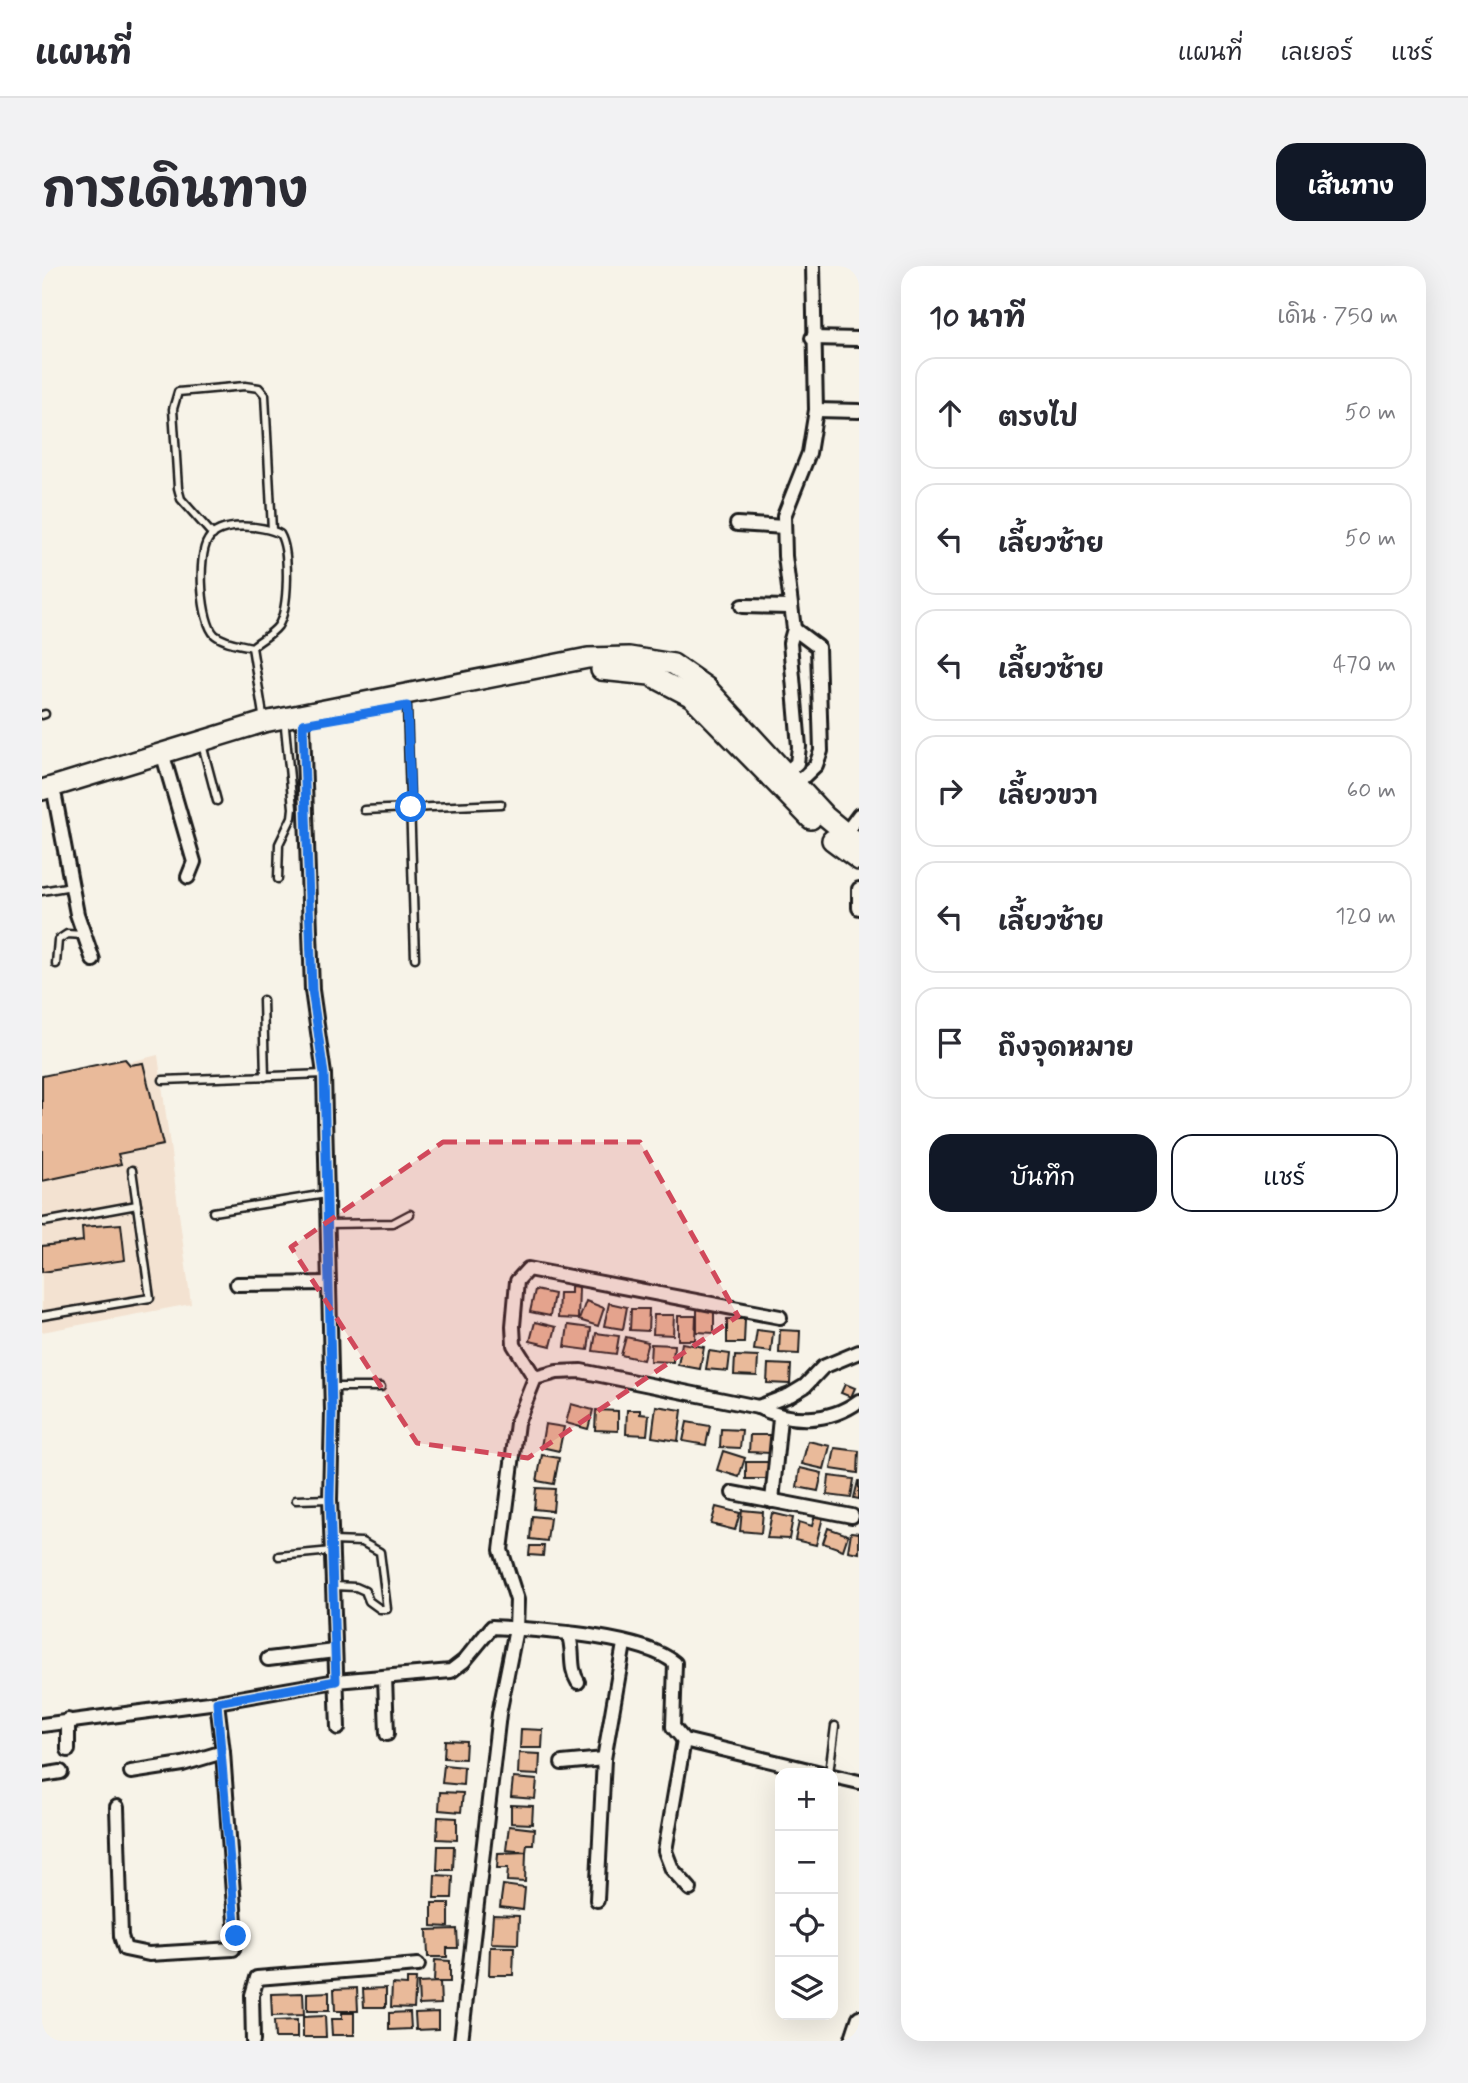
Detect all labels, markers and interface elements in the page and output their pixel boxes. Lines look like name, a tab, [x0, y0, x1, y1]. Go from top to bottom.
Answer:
text: แผนที่	[35, 33, 132, 77]
text: แผนที่	[1178, 38, 1243, 69]
text: เลเยอร์	[1281, 38, 1353, 69]
text: แชร์	[1391, 38, 1433, 69]
button: เส้นทาง	[1276, 143, 1426, 221]
text: การเดินทาง	[42, 160, 308, 225]
text: 10 นาที	[929, 299, 1025, 338]
text: เดิน · 750 m	[1277, 302, 1398, 332]
icon: ahead	[931, 394, 969, 432]
text: 50 m	[1345, 398, 1396, 428]
text: ตรงไป	[998, 402, 1078, 436]
icon: left	[931, 520, 969, 558]
text: 50 m	[1345, 524, 1396, 554]
text: เลี้ยวซ้าย	[998, 528, 1104, 562]
icon: left	[931, 646, 969, 684]
text: 470 m	[1333, 650, 1396, 680]
text: เลี้ยวซ้าย	[998, 654, 1104, 688]
icon: right	[931, 772, 969, 810]
text: 60 m	[1347, 776, 1396, 806]
text: เลี้ยวขวา	[998, 780, 1098, 814]
route start	[395, 791, 426, 822]
icon: left	[931, 898, 969, 936]
text: 120 m	[1335, 902, 1396, 932]
text: เลี้ยวซ้าย	[998, 906, 1104, 940]
icon: arrive	[931, 1024, 969, 1062]
text: ถึงจุดหมาย	[998, 1032, 1134, 1066]
button: บันทึก	[929, 1134, 1157, 1212]
button: แชร์	[1171, 1134, 1398, 1212]
map controls	[775, 1768, 838, 2020]
button: +	[775, 1768, 838, 1831]
button: −	[775, 1831, 838, 1894]
button: locate	[775, 1894, 838, 1957]
route end	[220, 1920, 251, 1951]
button: layers	[775, 1957, 838, 2020]

